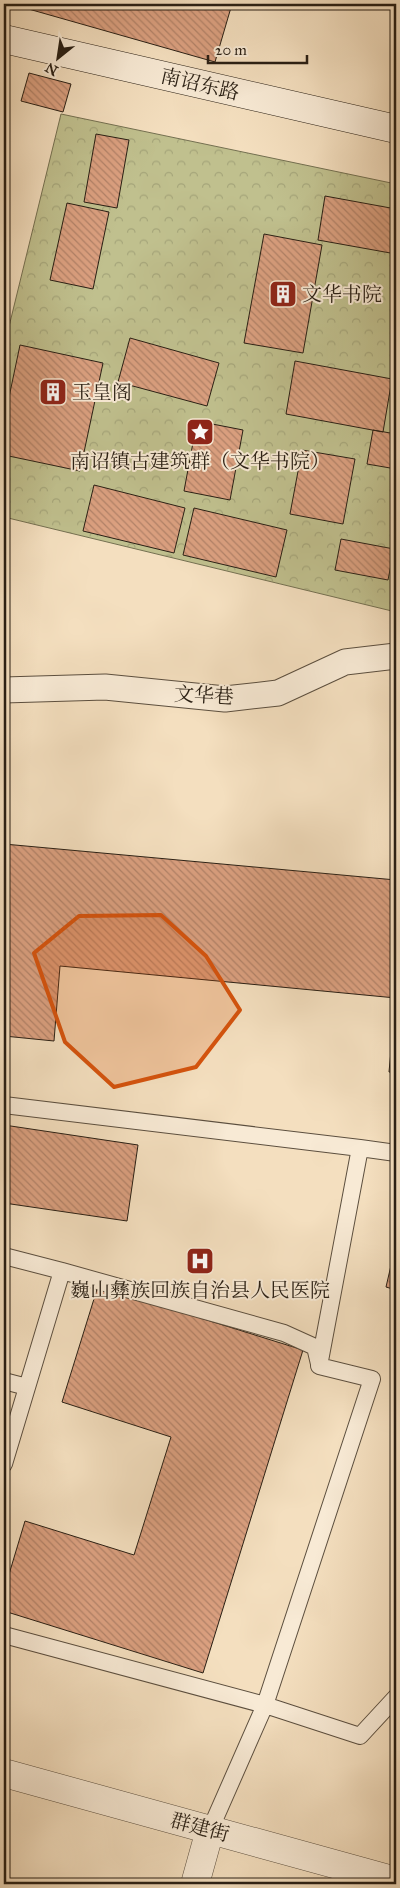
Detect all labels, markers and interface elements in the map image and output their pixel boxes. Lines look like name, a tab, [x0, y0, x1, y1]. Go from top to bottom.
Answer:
north arrow	[32, 32, 82, 82]
scale bar	[208, 32, 306, 64]
text: 20 m	[215, 41, 247, 59]
text: N	[42, 58, 61, 79]
street label: 南诏东路	[158, 63, 242, 105]
building icon: 文华书院	[268, 279, 298, 309]
place label: 文华书院	[302, 282, 382, 306]
building icon: 玉皇阁	[38, 377, 68, 407]
place label: 玉皇阁	[72, 380, 132, 404]
place icon: 南诏镇古建筑群（文华书院）	[185, 417, 215, 447]
place label: 南诏镇古建筑群（文华书院）	[70, 449, 330, 473]
street label: 文华巷	[173, 681, 235, 709]
hospital icon: 巍山彝族回族自治县人民医院	[185, 1246, 215, 1276]
place label: 巍山彝族回族自治县人民医院	[70, 1278, 330, 1302]
street label: 群建街	[168, 1808, 232, 1846]

